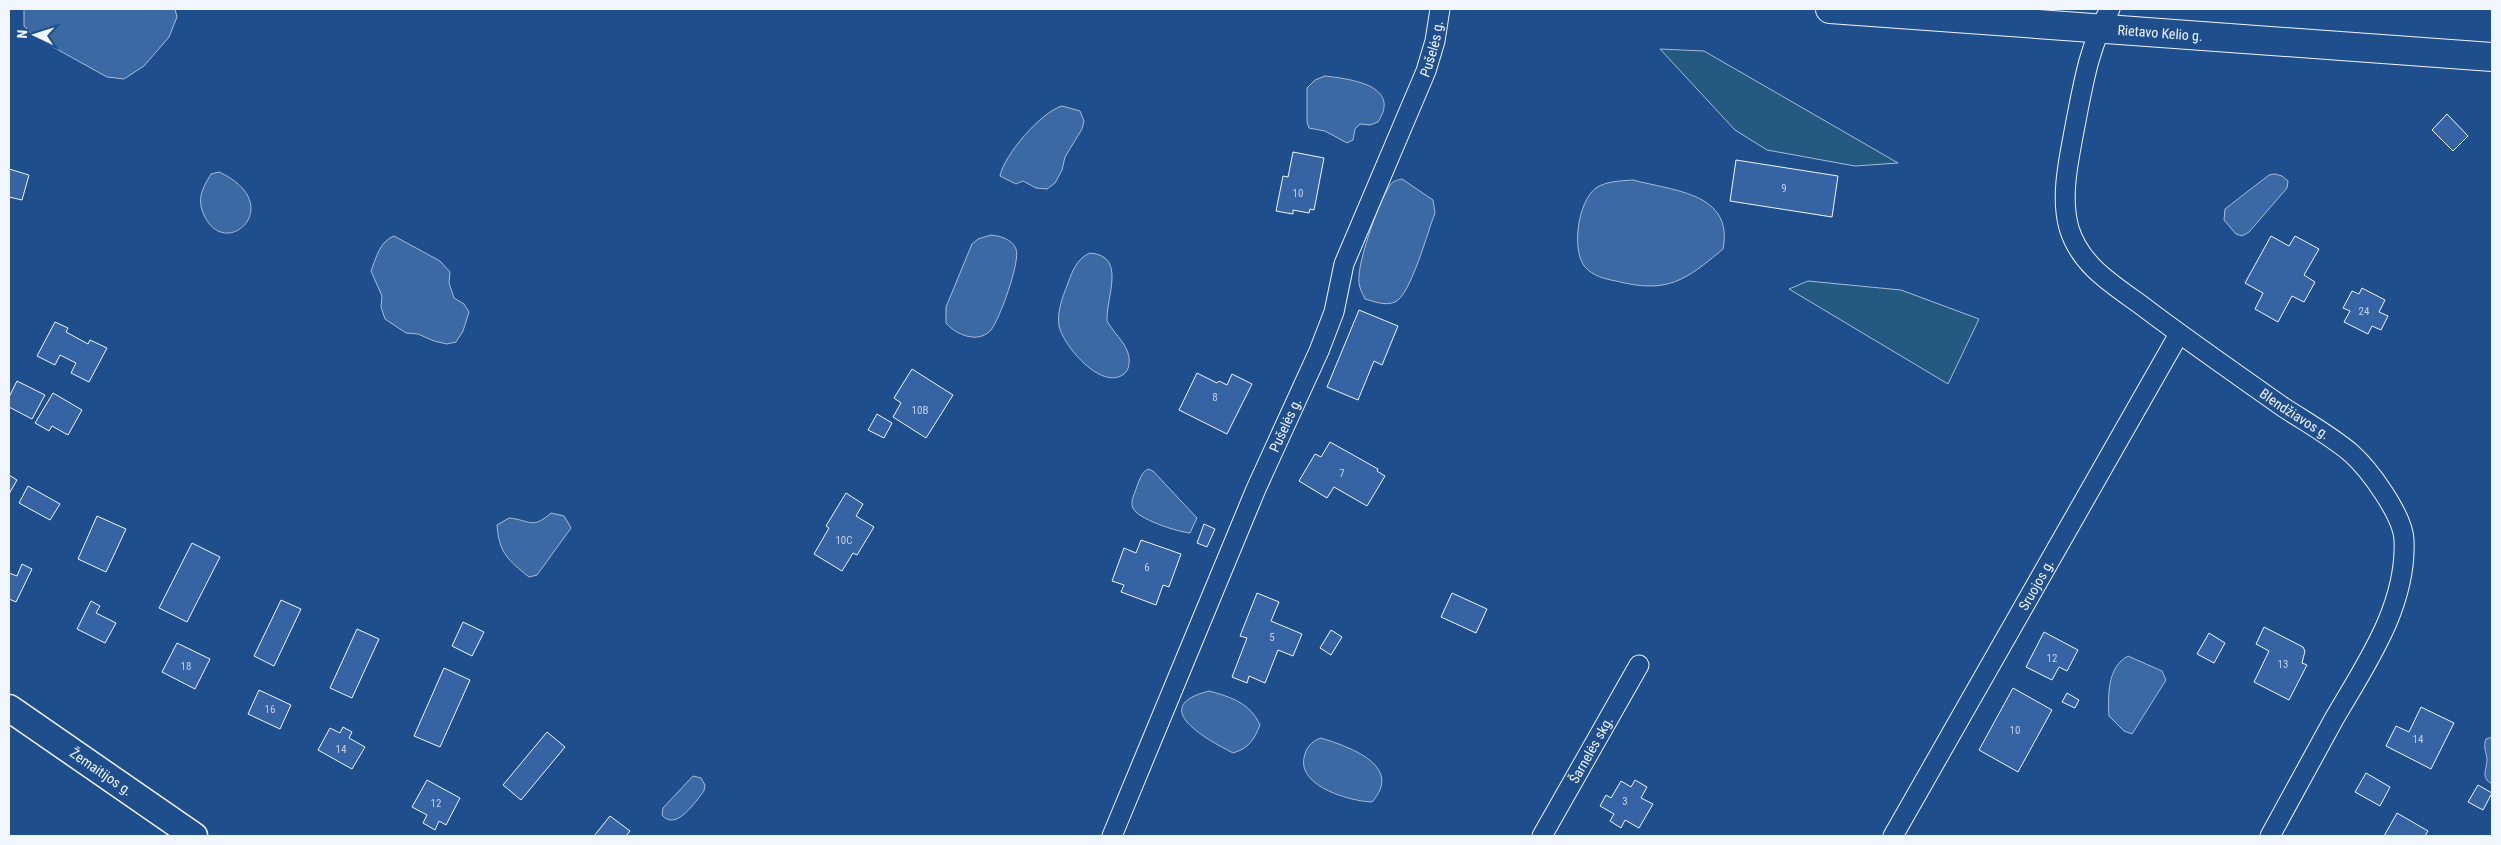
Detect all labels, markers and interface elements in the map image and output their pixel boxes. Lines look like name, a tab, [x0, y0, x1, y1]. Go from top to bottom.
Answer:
north arrow	[10, 10, 60, 60]
street label: Pušelės g.	[1416, 19, 1446, 79]
street label: Rietavo Kelio g.	[2117, 22, 2203, 44]
text: N	[14, 29, 30, 39]
house number: 9	[1781, 182, 1787, 195]
house number: 10	[1293, 187, 1303, 200]
house number: 24	[2359, 305, 2370, 318]
street label: Blendžiavos g.	[2257, 385, 2333, 443]
house number: 8	[1212, 391, 1218, 404]
street label: Pušelės g.	[1266, 396, 1304, 455]
house number: 10B	[912, 404, 928, 417]
house number: 7	[1339, 467, 1345, 480]
house number: 10C	[835, 534, 853, 547]
street label: Sruojos g.	[2015, 557, 2057, 613]
house number: 6	[1144, 561, 1150, 574]
house number: 5	[1269, 631, 1275, 644]
house number: 12	[2047, 652, 2057, 665]
house number: 13	[2278, 658, 2288, 671]
house number: 18	[181, 660, 191, 673]
house number: 16	[265, 703, 275, 716]
street label: Šarnelės skg.	[1565, 714, 1616, 786]
house number: 10	[2010, 724, 2020, 737]
house number: 14	[2413, 733, 2424, 746]
house number: 14	[336, 743, 347, 756]
street label: Žemaitijos g.	[67, 744, 135, 799]
house number: 3	[1622, 795, 1628, 808]
house number: 12	[431, 797, 441, 810]

